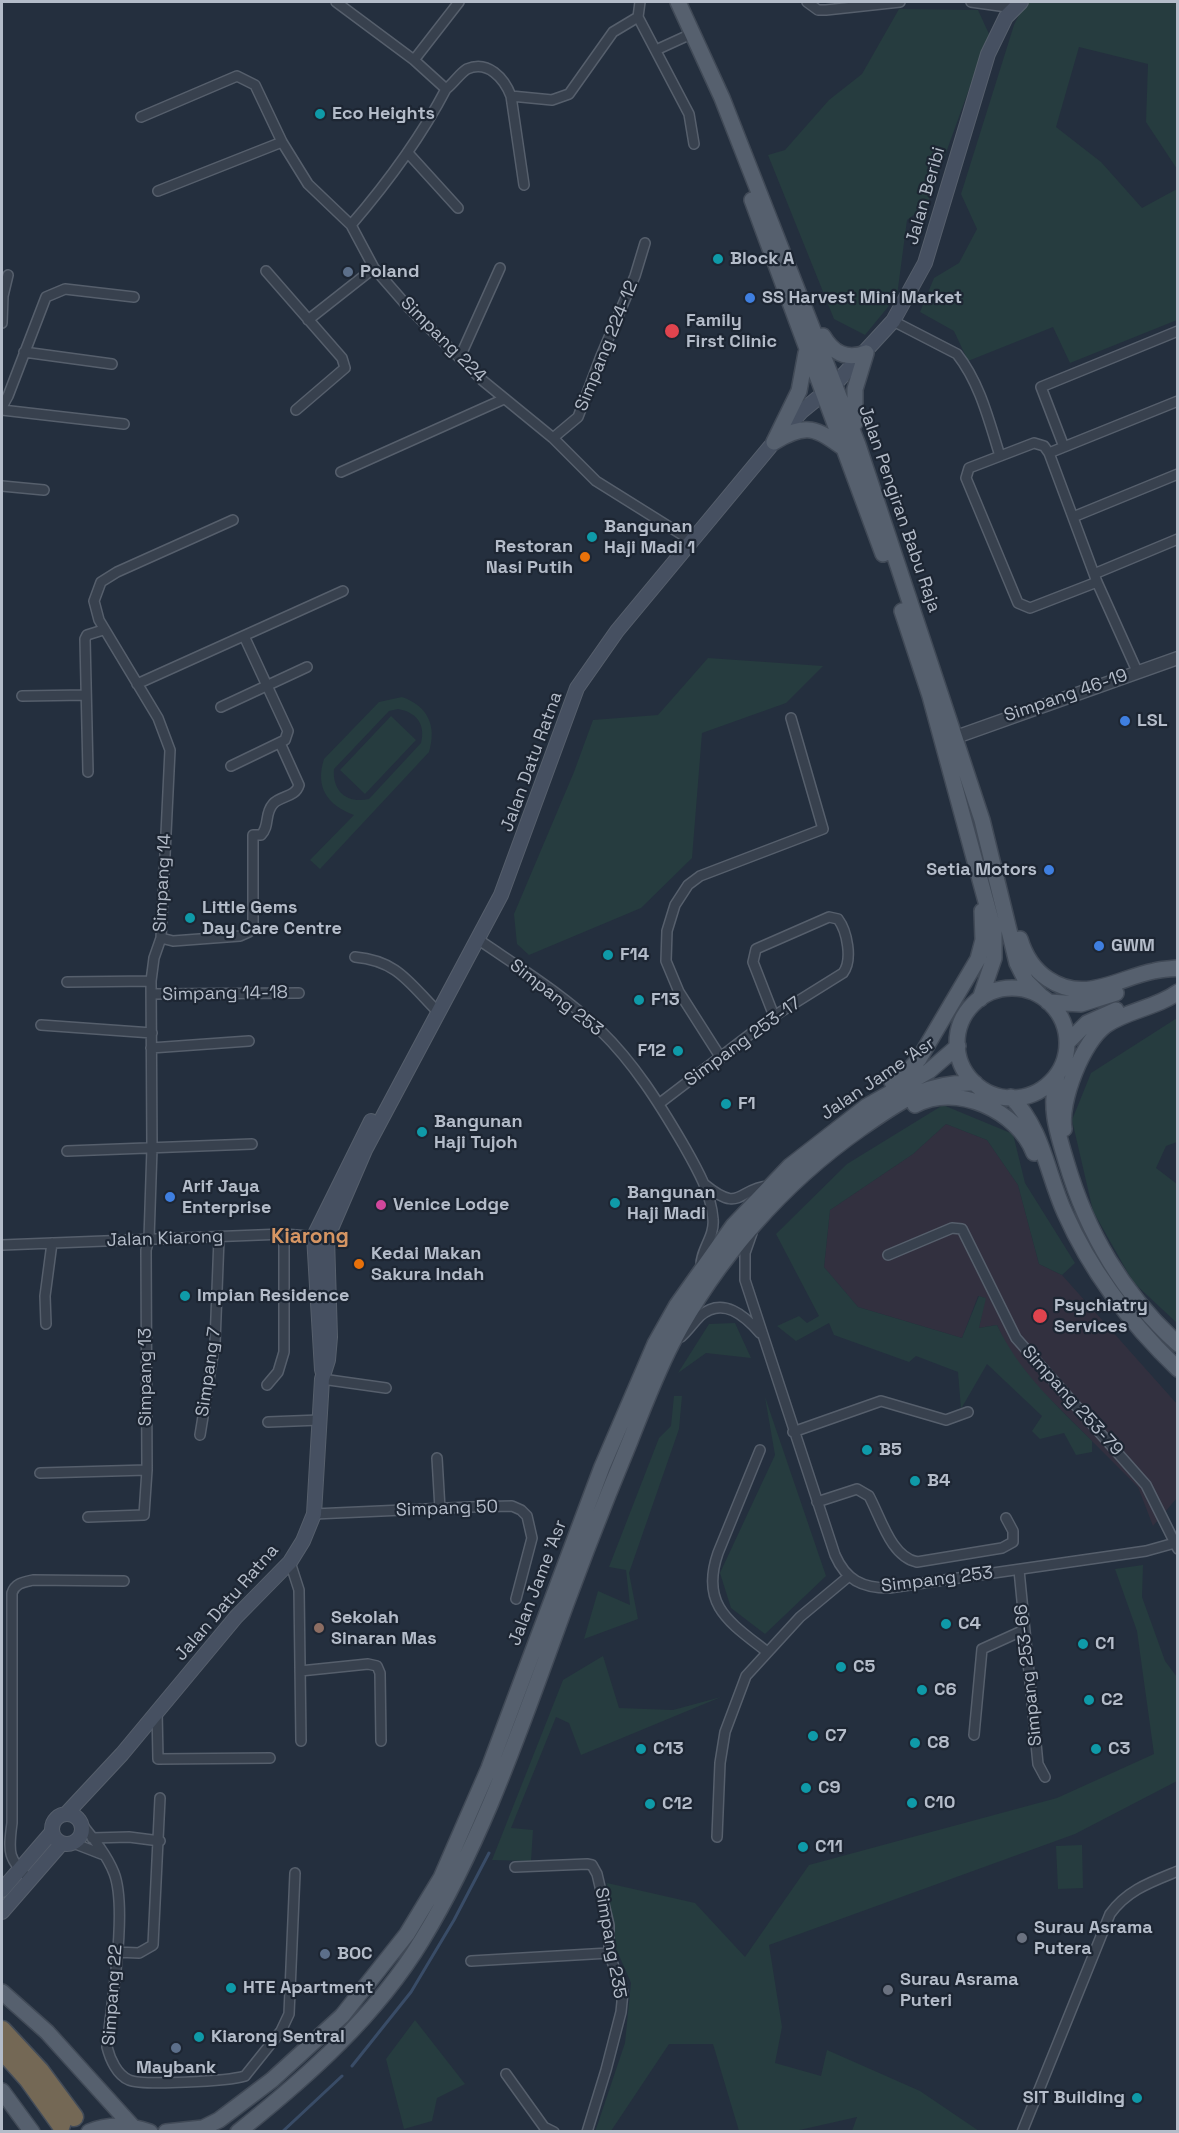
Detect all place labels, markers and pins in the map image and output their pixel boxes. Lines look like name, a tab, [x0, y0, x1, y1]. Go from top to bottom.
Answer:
place label: Eco Heights	[332, 103, 435, 125]
marker: Eco Heights	[313, 107, 327, 121]
place label: Block A	[730, 248, 794, 270]
marker: Block A	[711, 252, 725, 266]
place label: Poland	[360, 261, 419, 283]
marker: Poland	[341, 265, 355, 279]
place label: SS Harvest Mini Market	[762, 287, 962, 309]
marker: SS Harvest Mini Market	[743, 291, 757, 305]
place label: Family First Clinic	[686, 310, 777, 352]
marker: Family First Clinic	[663, 322, 681, 340]
place label: Bangunan Haji Madi 1	[604, 516, 695, 558]
marker: Bangunan Haji Madi 1	[585, 530, 599, 544]
place label: Restoran Nasi Putih	[486, 536, 573, 578]
marker: Restoran Nasi Putih	[578, 550, 592, 564]
place label: LSL	[1137, 710, 1167, 732]
marker: LSL	[1118, 714, 1132, 728]
place label: Setia Motors	[926, 859, 1037, 881]
marker: Setia Motors	[1042, 863, 1056, 877]
place label: Little Gems Day Care Centre	[202, 897, 342, 940]
marker: Little Gems Day Care Centre	[183, 911, 197, 925]
place label: GWM	[1111, 935, 1155, 957]
marker: GWM	[1092, 939, 1106, 953]
place label: F14	[620, 944, 649, 966]
marker: F14	[601, 948, 615, 962]
place label: F13	[651, 989, 680, 1011]
marker: F13	[632, 993, 646, 1007]
place label: F12	[638, 1040, 666, 1062]
marker: F12	[671, 1044, 685, 1058]
place label: F1	[738, 1093, 756, 1115]
marker: F1	[719, 1097, 733, 1111]
place label: Bangunan Haji Tujoh	[434, 1111, 523, 1154]
marker: Bangunan Haji Tujoh	[415, 1125, 429, 1139]
place label: Arif Jaya Enterprise	[182, 1176, 271, 1218]
place label: Bangunan Haji Madi	[627, 1182, 716, 1224]
marker: Arif Jaya Enterprise	[163, 1190, 177, 1204]
place label: Venice Lodge	[393, 1194, 509, 1216]
marker: Bangunan Haji Madi	[608, 1196, 622, 1210]
marker: Venice Lodge	[374, 1198, 388, 1212]
place label: Kedai Makan Sakura Indah	[371, 1243, 484, 1286]
marker: Kedai Makan Sakura Indah	[352, 1257, 366, 1271]
place label: Impian Residence	[197, 1285, 349, 1307]
marker: Impian Residence	[178, 1289, 192, 1303]
place label: Psychiatry Services	[1054, 1295, 1148, 1338]
marker: Psychiatry Services	[1031, 1307, 1049, 1325]
place label: B5	[879, 1439, 902, 1461]
marker: B5	[860, 1443, 874, 1457]
place label: B4	[927, 1470, 950, 1492]
marker: B4	[908, 1474, 922, 1488]
place label: Sekolah Sinaran Mas	[331, 1607, 437, 1650]
place label: C4	[958, 1613, 981, 1635]
marker: C4	[939, 1617, 953, 1631]
marker: Sekolah Sinaran Mas	[312, 1621, 326, 1635]
place label: C1	[1095, 1633, 1115, 1655]
marker: C1	[1076, 1637, 1090, 1651]
place label: C5	[853, 1656, 875, 1678]
marker: C5	[834, 1660, 848, 1674]
place label: C6	[934, 1679, 957, 1701]
marker: C6	[915, 1683, 929, 1697]
place label: C2	[1101, 1689, 1123, 1711]
marker: C2	[1082, 1693, 1096, 1707]
place label: C7	[825, 1725, 847, 1747]
marker: C7	[806, 1729, 820, 1743]
place label: C8	[927, 1732, 949, 1754]
marker: C8	[908, 1736, 922, 1750]
place label: C13	[653, 1738, 684, 1760]
place label: C3	[1108, 1738, 1131, 1760]
marker: C13	[634, 1742, 648, 1756]
marker: C3	[1089, 1742, 1103, 1756]
place label: C9	[818, 1777, 841, 1799]
marker: C9	[799, 1781, 813, 1795]
place label: C10	[924, 1792, 955, 1814]
place label: C12	[662, 1793, 692, 1815]
marker: C10	[905, 1796, 919, 1810]
marker: C12	[643, 1797, 657, 1811]
place label: C11	[815, 1836, 843, 1858]
marker: C11	[796, 1840, 810, 1854]
place label: Surau Asrama Putera	[1034, 1917, 1153, 1960]
marker: Surau Asrama Putera	[1015, 1931, 1029, 1945]
place label: BOC	[337, 1943, 373, 1965]
marker: BOC	[318, 1947, 332, 1961]
place label: Surau Asrama Puteri	[900, 1969, 1019, 2012]
place label: HTE Apartment	[243, 1977, 373, 1999]
marker: HTE Apartment	[224, 1981, 238, 1995]
marker: Surau Asrama Puteri	[881, 1983, 895, 1997]
place label: Kiarong Sentral	[211, 2026, 345, 2048]
marker: Kiarong Sentral	[192, 2030, 206, 2044]
marker: Maybank	[169, 2041, 183, 2055]
place label: Maybank	[136, 2057, 216, 2079]
place label: SIT Building	[1023, 2087, 1125, 2109]
marker: SIT Building	[1130, 2091, 1144, 2105]

